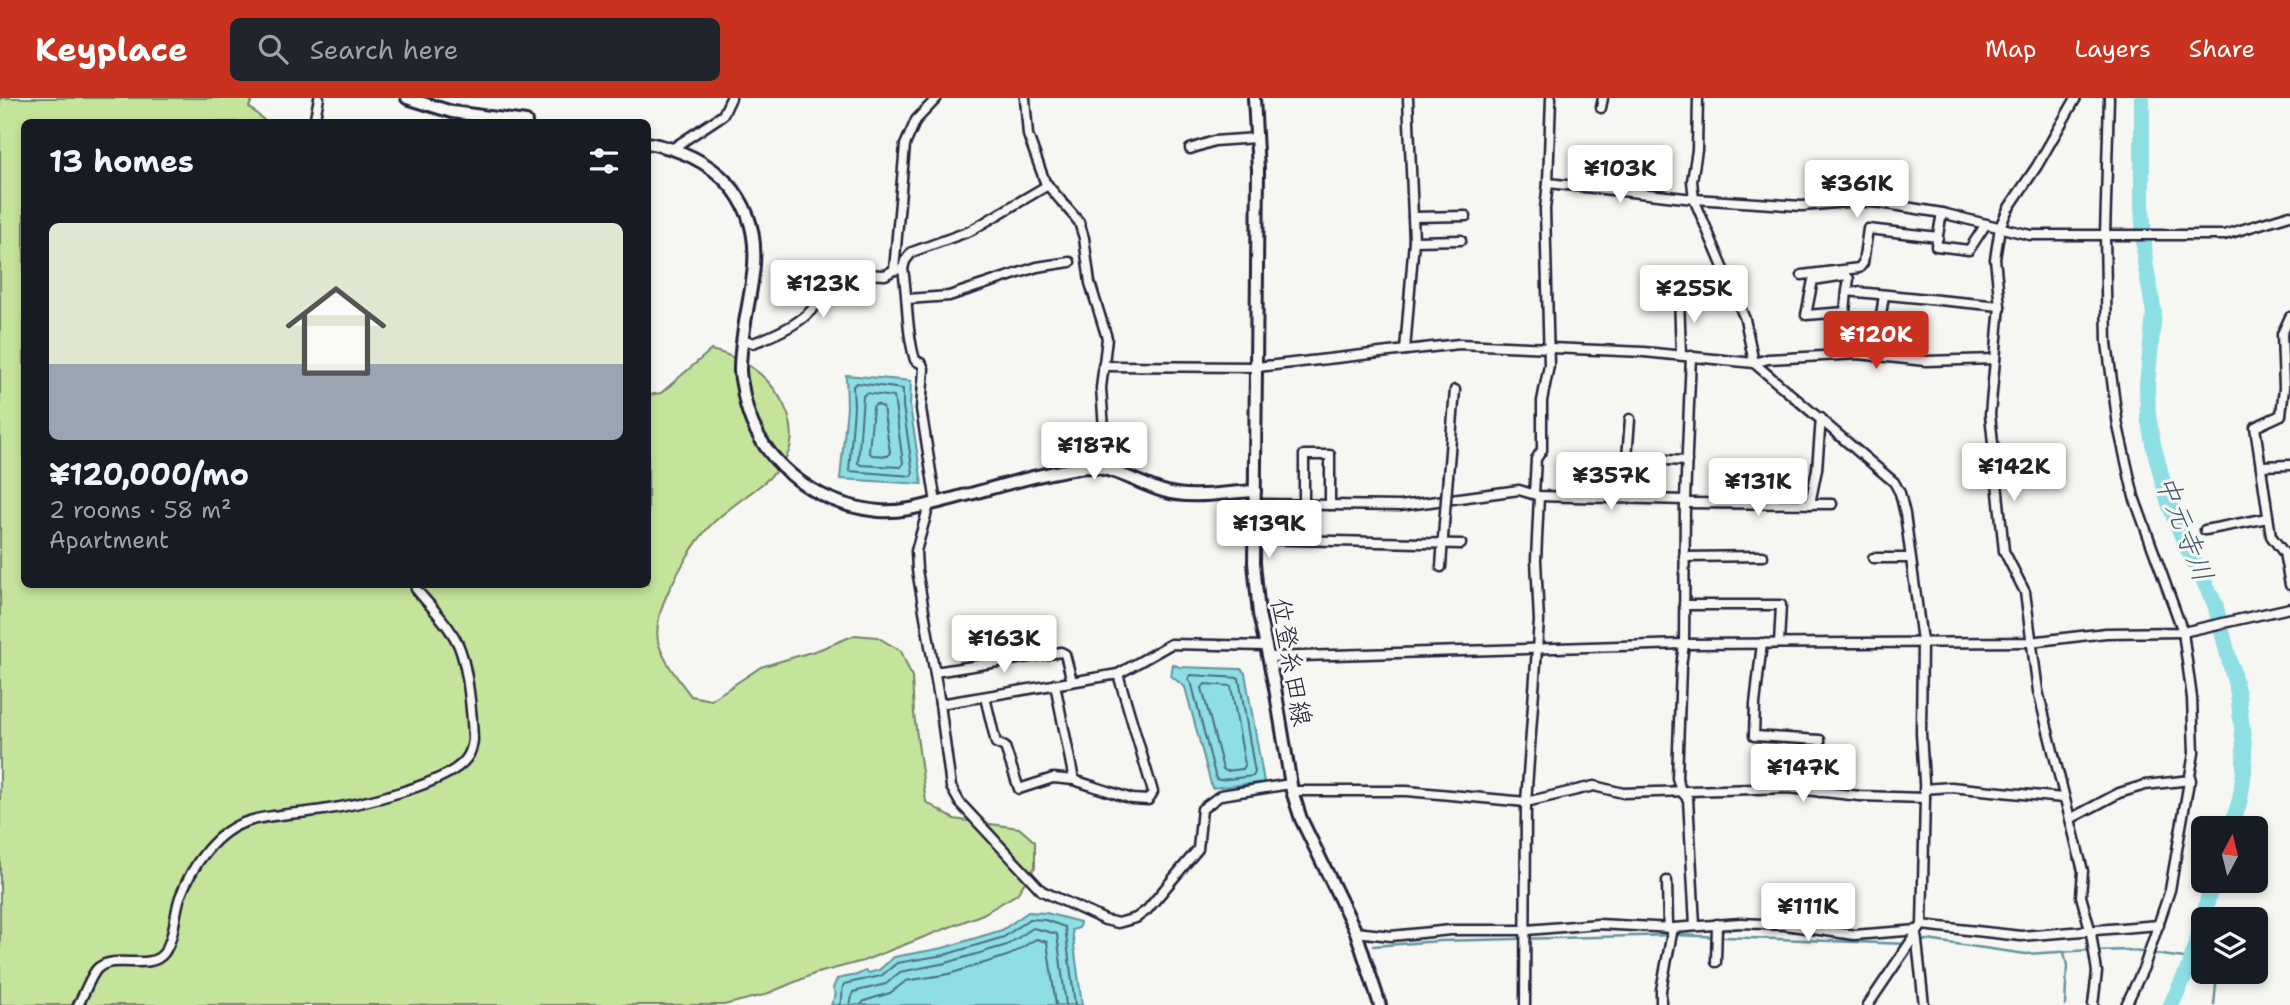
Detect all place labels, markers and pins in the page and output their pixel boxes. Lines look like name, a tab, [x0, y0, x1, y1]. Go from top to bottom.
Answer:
pin: ¥103K	[1571, 146, 1669, 205]
pin: ¥361K	[1808, 160, 1906, 220]
pin: ¥123K	[774, 260, 872, 320]
pin: ¥255K	[1645, 266, 1743, 325]
pin: ¥120K	[1827, 312, 1925, 371]
pin: ¥187K	[1045, 422, 1143, 482]
pin: ¥142K	[1965, 444, 2063, 503]
pin: ¥357K	[1562, 452, 1660, 512]
pin: ¥131K	[1709, 458, 1807, 518]
pin: ¥139K	[1220, 500, 1318, 560]
pin: ¥163K	[955, 616, 1053, 675]
pin: ¥147K	[1754, 744, 1852, 804]
pin: ¥111K	[1759, 884, 1857, 943]

